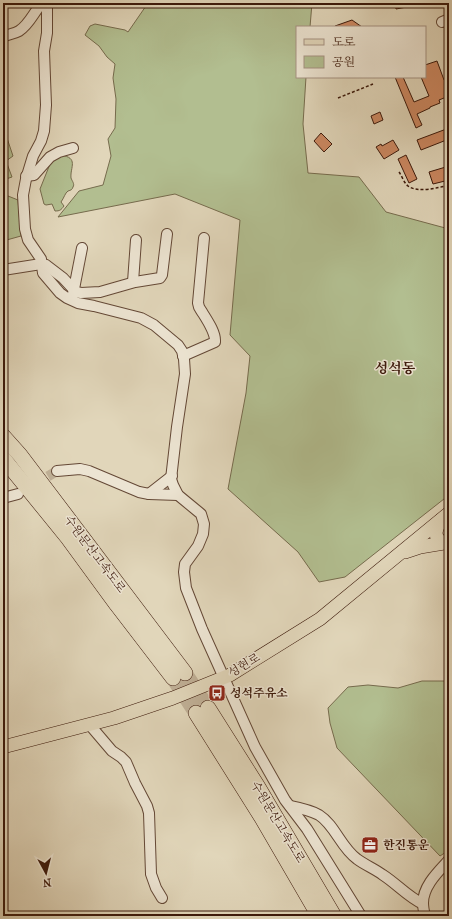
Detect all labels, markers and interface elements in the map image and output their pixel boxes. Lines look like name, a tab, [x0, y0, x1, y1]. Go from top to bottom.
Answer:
legend	[296, 26, 426, 78]
text: 도로	[332, 35, 356, 49]
text: 공원	[332, 55, 355, 69]
district label: 성석동	[375, 360, 416, 377]
street label: 수원문산고속도로	[62, 513, 129, 596]
street label: 성현로	[225, 650, 263, 680]
bus stop icon: 성석주유소	[207, 683, 227, 703]
place label: 성석주유소	[230, 686, 288, 700]
street label: 수원문산고속도로	[248, 779, 308, 866]
office icon: 한진통운	[360, 835, 380, 855]
place label: 한진통운	[383, 838, 430, 852]
north arrow	[26, 853, 66, 893]
text: N	[42, 875, 52, 889]

